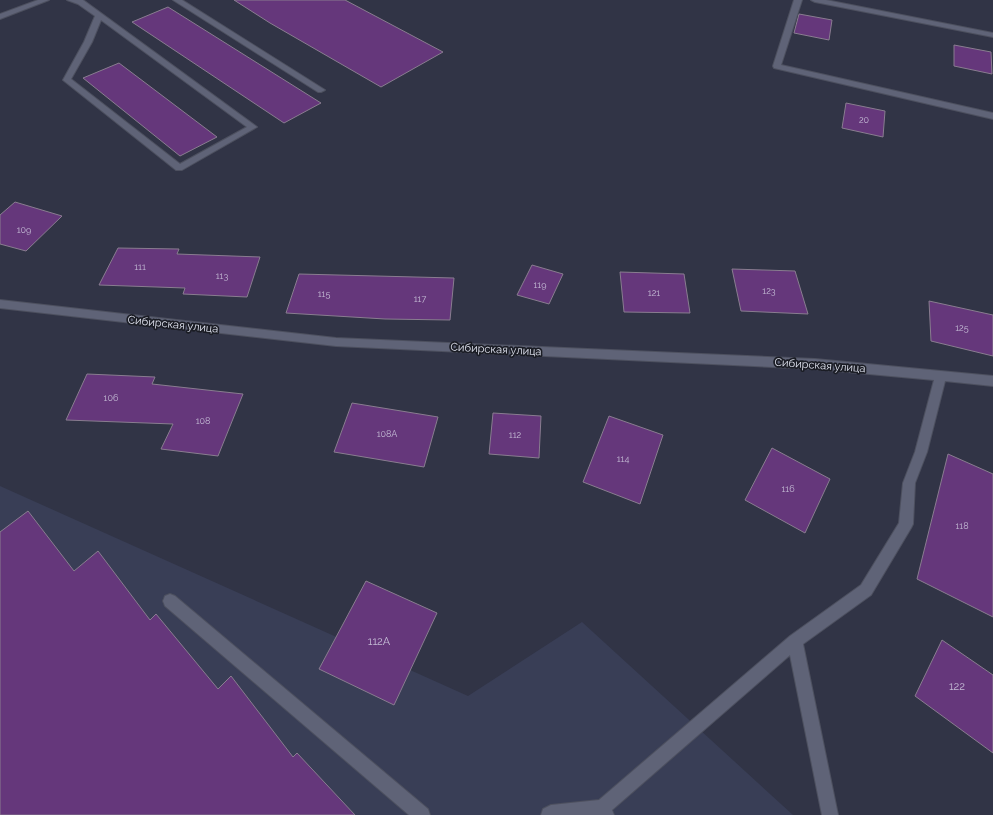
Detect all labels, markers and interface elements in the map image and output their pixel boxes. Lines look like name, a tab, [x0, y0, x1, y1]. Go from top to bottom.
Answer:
house number: 20	[859, 115, 870, 125]
house number: 109	[17, 225, 31, 235]
house number: 111	[134, 262, 146, 272]
house number: 113	[216, 271, 228, 281]
house number: 119	[534, 280, 546, 290]
house number: 123	[762, 286, 776, 296]
house number: 121	[648, 288, 660, 298]
house number: 115	[318, 289, 330, 299]
house number: 117	[414, 294, 426, 304]
street label: Сибирская улица	[127, 313, 219, 336]
house number: 125	[955, 323, 969, 333]
street label: Сибирская улица	[450, 341, 542, 358]
street label: Сибирская улица	[774, 356, 866, 375]
house number: 106	[104, 393, 119, 403]
house number: 108	[196, 416, 210, 426]
house number: 108А	[377, 429, 397, 439]
house number: 112	[509, 430, 522, 440]
house number: 114	[617, 454, 629, 464]
house number: 116	[781, 484, 795, 494]
house number: 118	[955, 521, 969, 531]
house number: 112А	[368, 635, 391, 648]
house number: 122	[949, 680, 965, 693]

